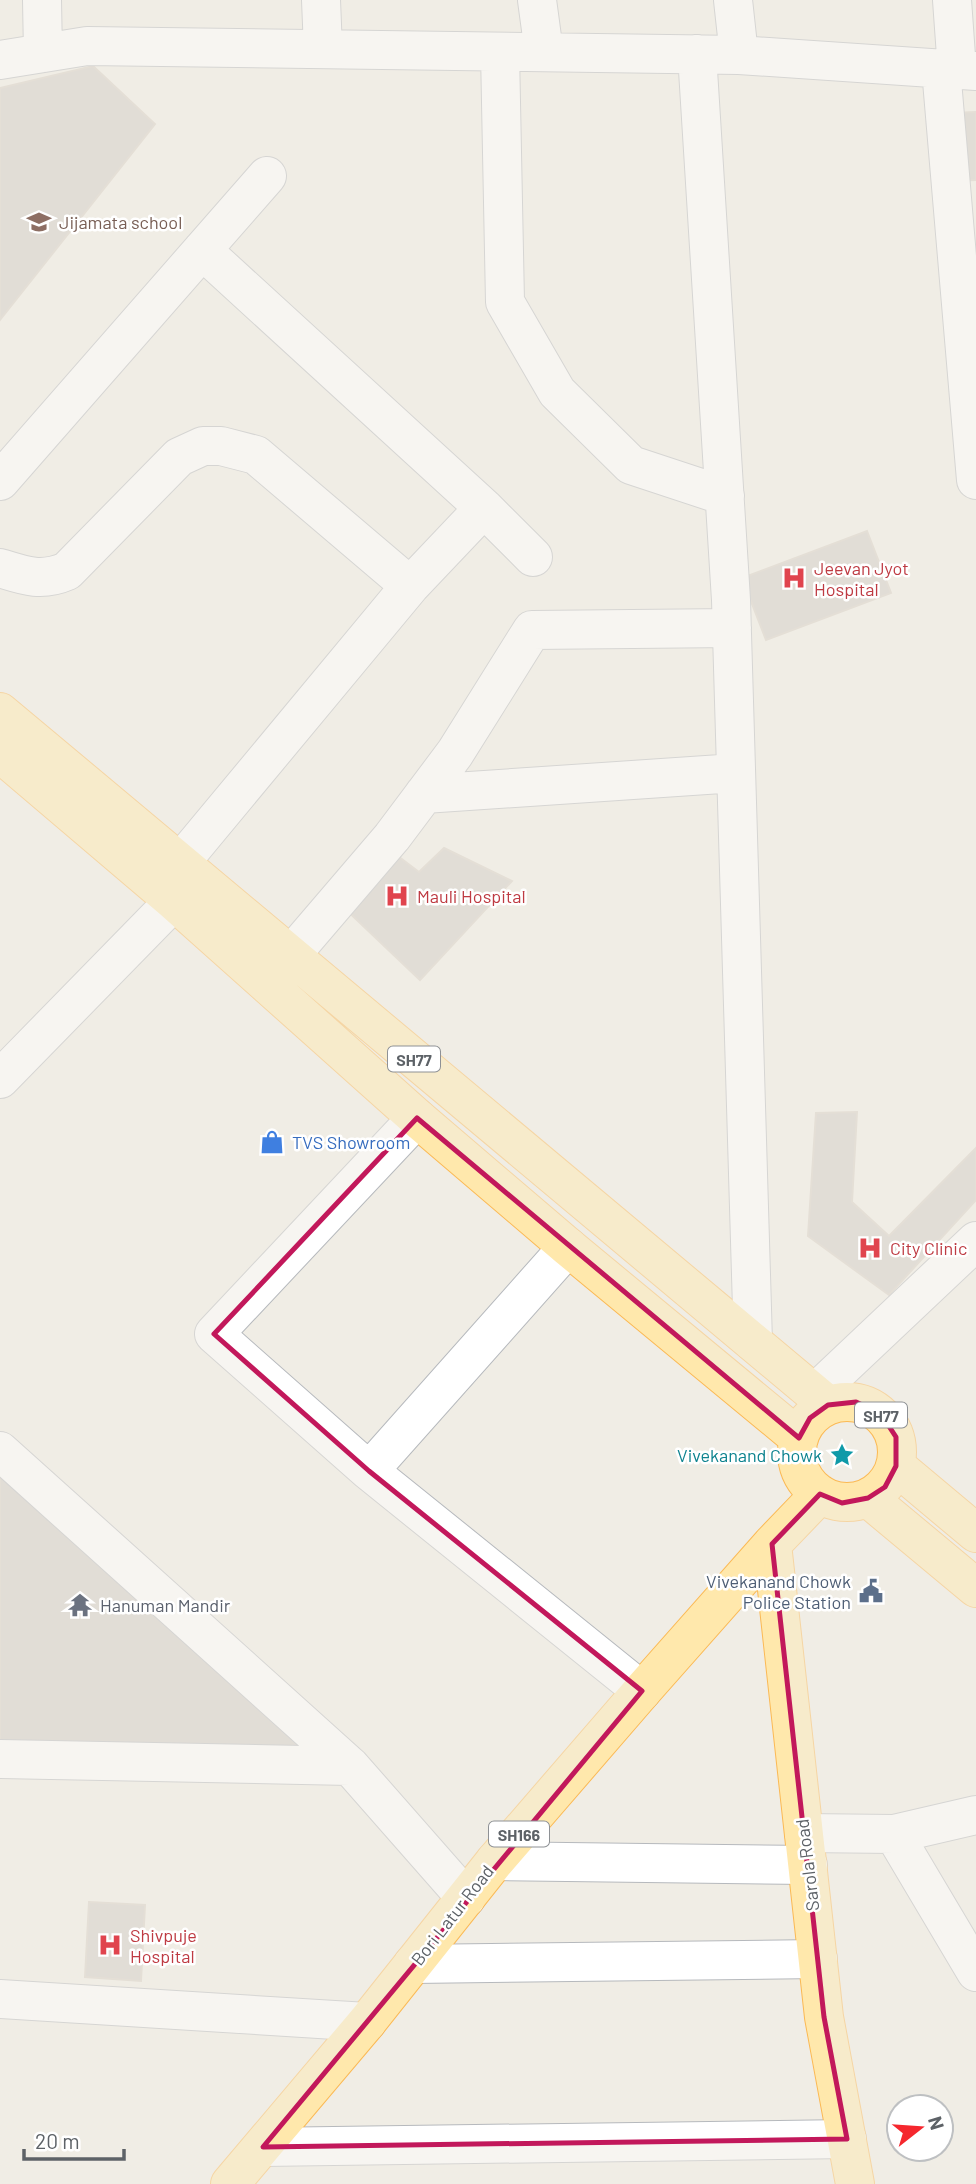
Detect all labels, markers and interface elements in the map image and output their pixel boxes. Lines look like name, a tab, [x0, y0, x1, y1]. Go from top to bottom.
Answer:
school or university icon: Jijamata school	[25, 208, 53, 236]
place label: Jijamata school	[59, 211, 182, 233]
place label: Jeevan Jyot Hospital	[814, 557, 909, 600]
hospital icon: Jeevan Jyot Hospital	[780, 564, 808, 592]
hospital icon: Mauli Hospital	[383, 882, 411, 910]
place label: Mauli Hospital	[417, 885, 526, 907]
road number: SH77	[388, 1046, 440, 1072]
shop icon: TVS Showroom	[258, 1128, 286, 1156]
place label: TVS Showroom	[292, 1131, 410, 1153]
hospital icon: City Clinic	[856, 1234, 884, 1262]
place label: City Clinic	[890, 1237, 967, 1259]
road number: SH77	[855, 1402, 907, 1428]
place icon: Vivekanand Chowk	[828, 1441, 856, 1469]
place label: Vivekanand Chowk	[677, 1444, 822, 1466]
place label: Vivekanand Chowk Police Station	[706, 1570, 851, 1613]
public building icon: Vivekanand Chowk Police Station	[857, 1577, 885, 1605]
temple icon: Hanuman Mandir	[66, 1591, 94, 1619]
place label: Hanuman Mandir	[100, 1594, 231, 1616]
street label: Sarola Road	[790, 1818, 824, 1912]
road number: SH166	[489, 1822, 549, 1846]
street label: Bori Latur Road	[406, 1860, 498, 1970]
place label: Shivpuje Hospital	[130, 1924, 197, 1967]
hospital icon: Shivpuje Hospital	[96, 1931, 124, 1959]
north arrow	[885, 2093, 955, 2163]
text: N	[924, 2113, 950, 2132]
scale bar	[24, 2118, 124, 2162]
text: 20 m	[35, 2128, 80, 2153]

